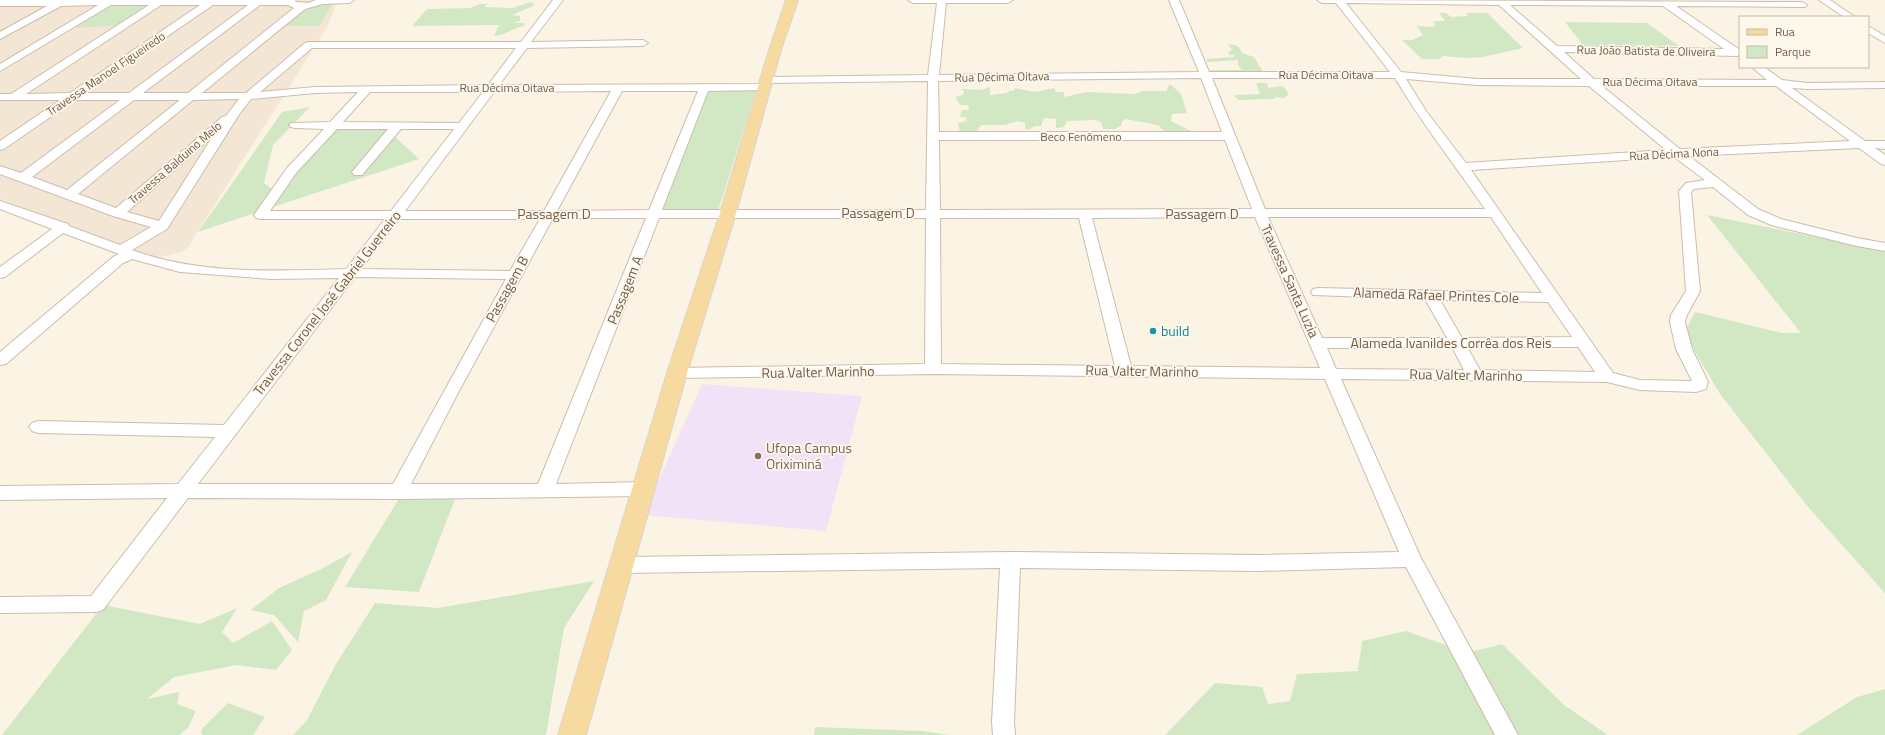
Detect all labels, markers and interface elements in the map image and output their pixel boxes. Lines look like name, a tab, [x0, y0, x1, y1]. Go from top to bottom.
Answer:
legend	[1739, 16, 1869, 68]
text: Rua	[1775, 22, 1795, 41]
street label: Travessa Manoel Figueiredo	[42, 27, 169, 121]
street label: Rua João Batista de Oliveira	[1577, 40, 1716, 61]
text: Parque	[1775, 42, 1811, 61]
street label: Rua Décima Oitava	[1278, 65, 1374, 84]
street label: Rua Décima Oitava	[954, 66, 1050, 87]
street label: Rua Décima Oitava	[1602, 72, 1698, 91]
street label: Rua Décima Oitava	[459, 78, 555, 97]
street label: Travessa Balduino Melo	[124, 116, 226, 209]
street label: Beco Fenômeno	[1040, 127, 1122, 146]
street label: Rua Décima Nona	[1629, 142, 1719, 165]
street label: Passagem D	[841, 202, 915, 223]
street label: Passagem D	[517, 203, 591, 224]
street label: Passagem D	[1165, 203, 1239, 224]
street label: Travessa Coronel José Gabriel Guerreiro	[248, 206, 406, 400]
street label: Travessa Santa Luzia	[1256, 221, 1325, 341]
street label: Passagem B	[480, 252, 533, 326]
street label: Passagem A	[601, 252, 648, 327]
street label: Alameda Rafael Printes Cole	[1353, 281, 1519, 308]
place label: build	[1161, 320, 1190, 341]
marker: build	[1148, 326, 1158, 336]
street label: Alameda Ivanildes Corrêa dos Reis	[1351, 332, 1551, 353]
street label: Rua Valter Marinho	[1085, 359, 1199, 382]
street label: Rua Valter Marinho	[761, 360, 875, 383]
street label: Rua Valter Marinho	[1409, 363, 1523, 386]
place label: Ufopa Campus Oriximiná	[766, 437, 852, 474]
marker: Ufopa Campus Oriximiná	[753, 451, 763, 461]

